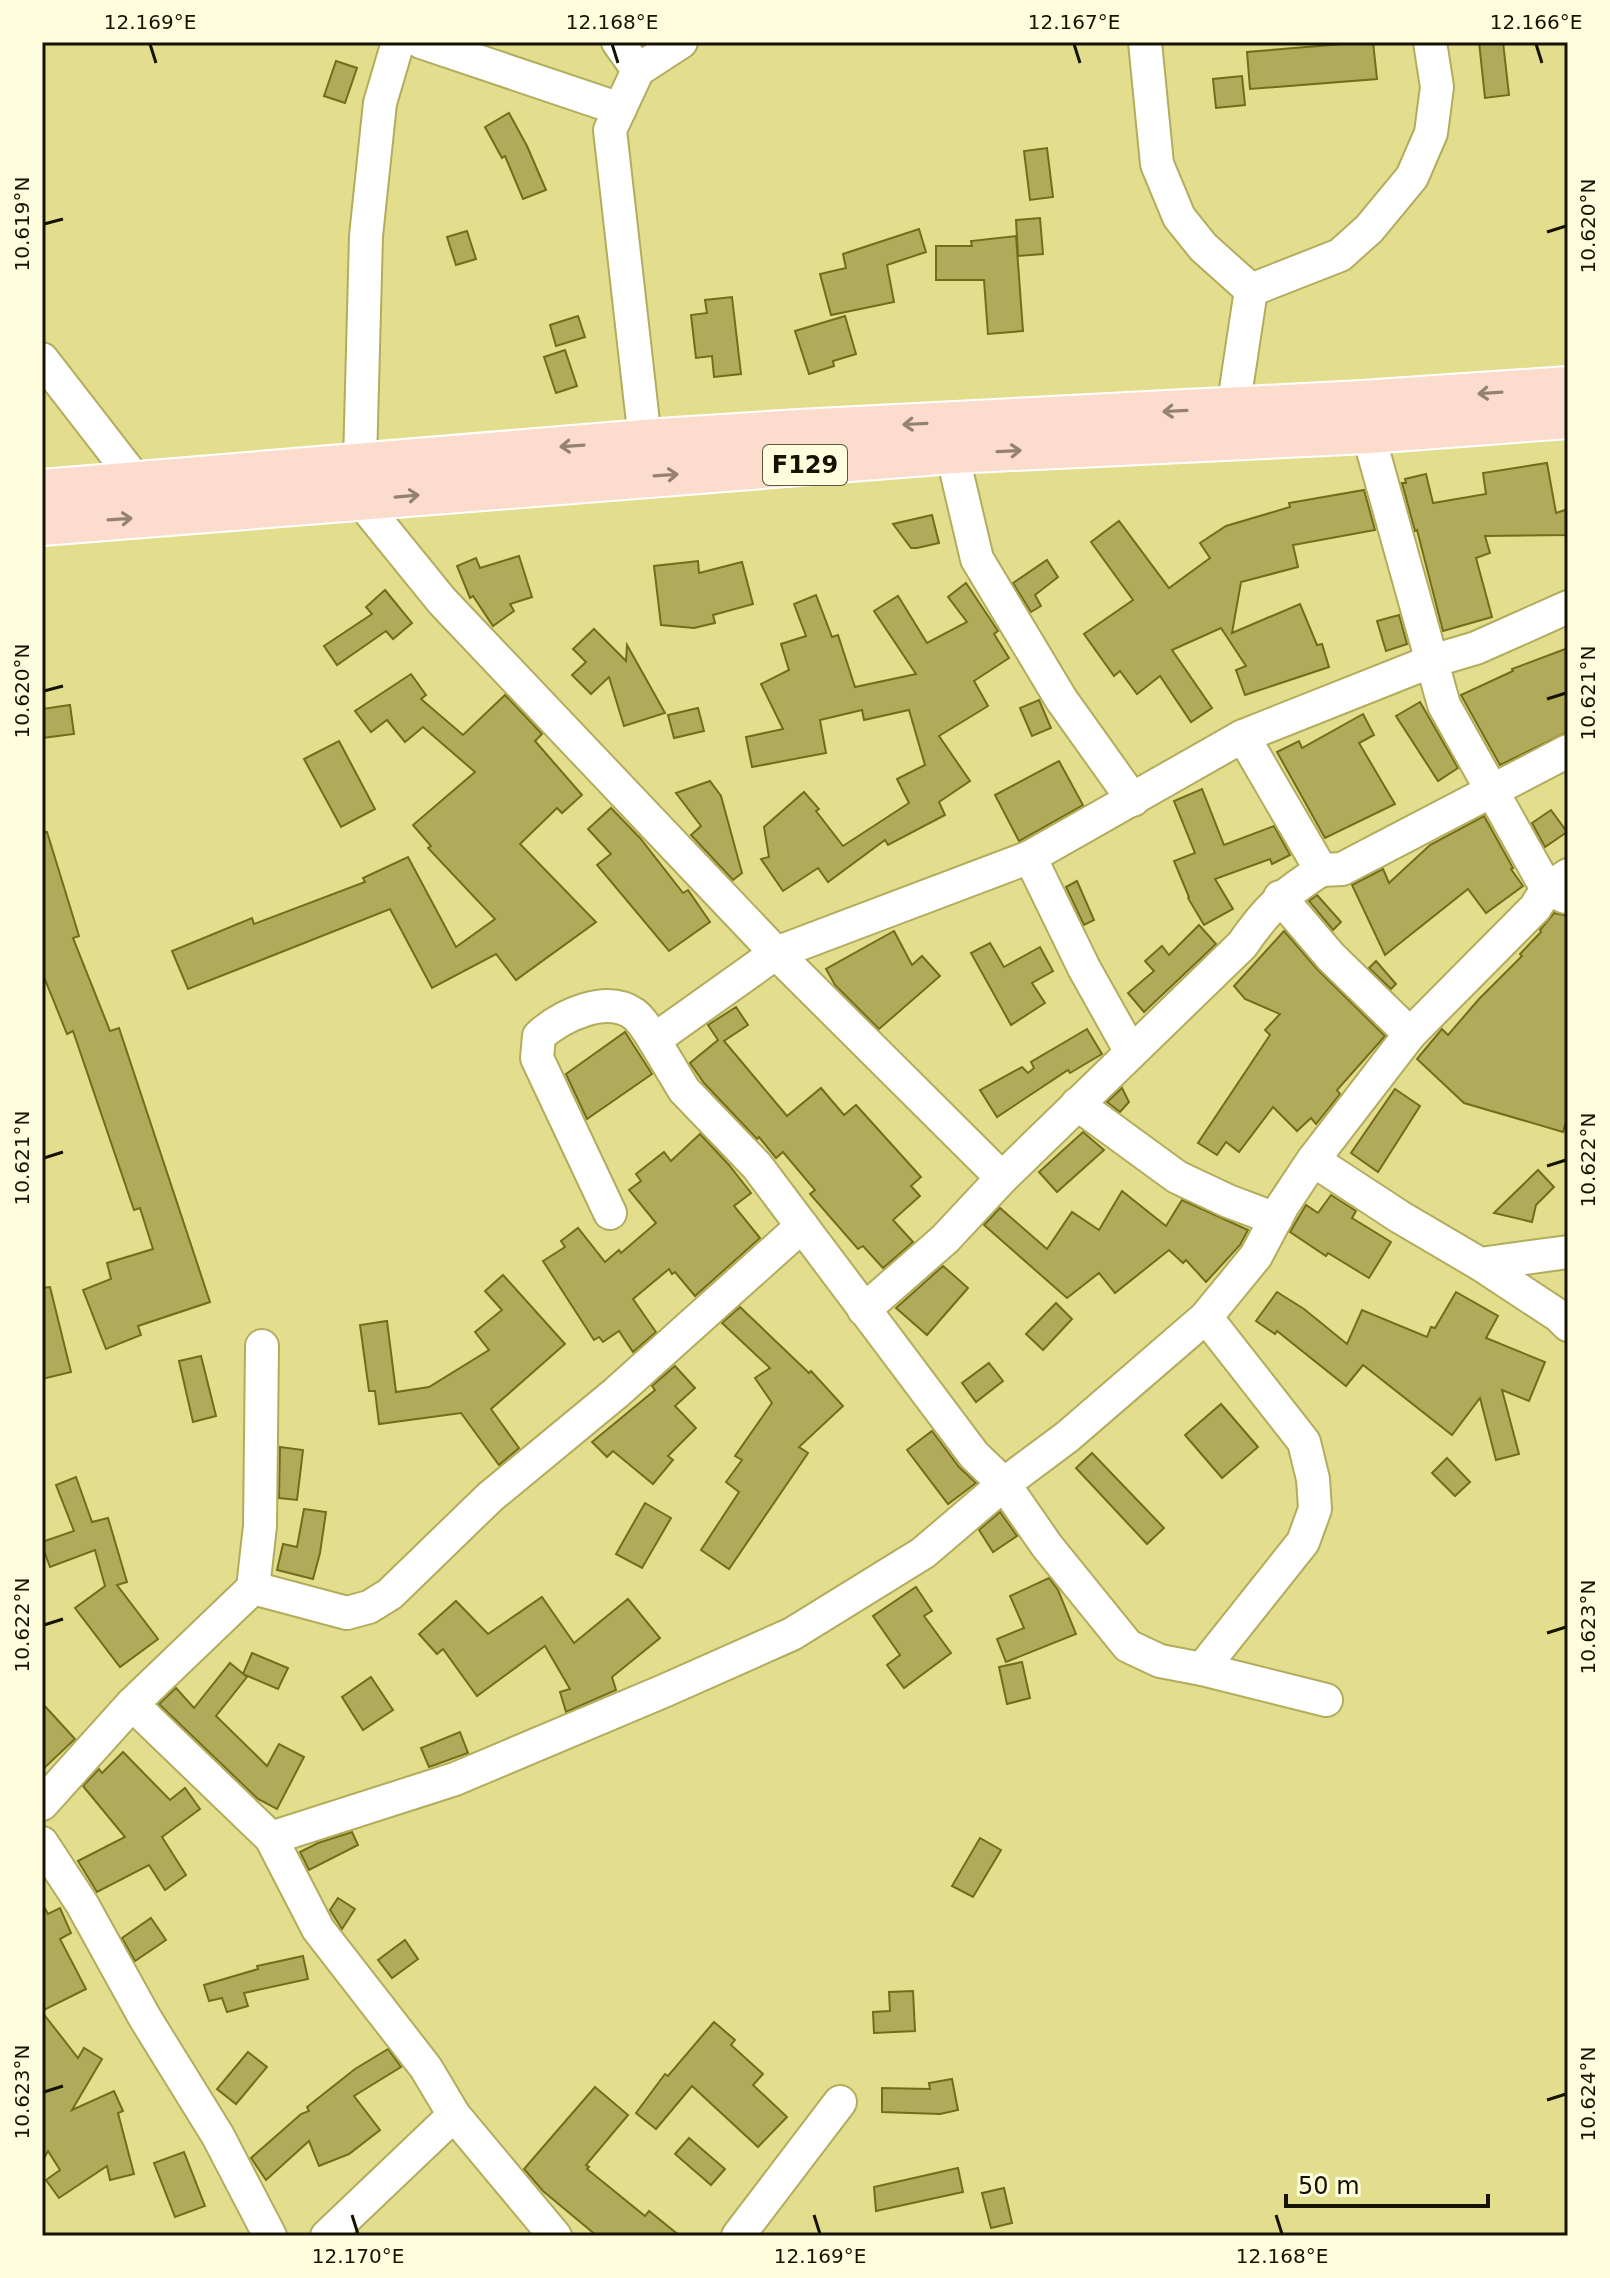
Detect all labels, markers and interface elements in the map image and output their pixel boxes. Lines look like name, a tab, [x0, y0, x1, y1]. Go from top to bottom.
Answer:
text: 12.169°E	[104, 10, 196, 34]
text: 12.168°E	[566, 10, 658, 34]
text: 12.167°E	[1028, 10, 1120, 34]
text: 12.166°E	[1490, 10, 1582, 34]
text: 10.619°N	[10, 177, 34, 271]
text: 10.620°N	[1576, 179, 1600, 273]
one-way arrow	[1477, 386, 1504, 401]
one-way arrow	[1162, 404, 1189, 419]
one-way arrow	[902, 417, 929, 432]
one-way arrow	[559, 438, 586, 453]
one-way arrow	[995, 443, 1022, 458]
road number: F129	[763, 445, 847, 485]
one-way arrow	[652, 467, 679, 482]
one-way arrow	[393, 488, 420, 503]
one-way arrow	[106, 511, 133, 526]
text: 10.620°N	[10, 644, 34, 738]
text: 10.621°N	[1576, 646, 1600, 740]
text: 10.621°N	[10, 1111, 34, 1205]
text: 10.622°N	[1576, 1113, 1600, 1207]
text: 10.622°N	[10, 1578, 34, 1672]
text: 10.623°N	[1576, 1580, 1600, 1674]
text: 10.623°N	[10, 2045, 34, 2139]
text: 10.624°N	[1576, 2047, 1600, 2141]
scale bar	[1286, 2158, 1488, 2208]
text: 50 m	[1298, 2172, 1360, 2200]
text: 12.170°E	[312, 2244, 404, 2268]
text: 12.169°E	[774, 2244, 866, 2268]
text: 12.168°E	[1236, 2244, 1328, 2268]

